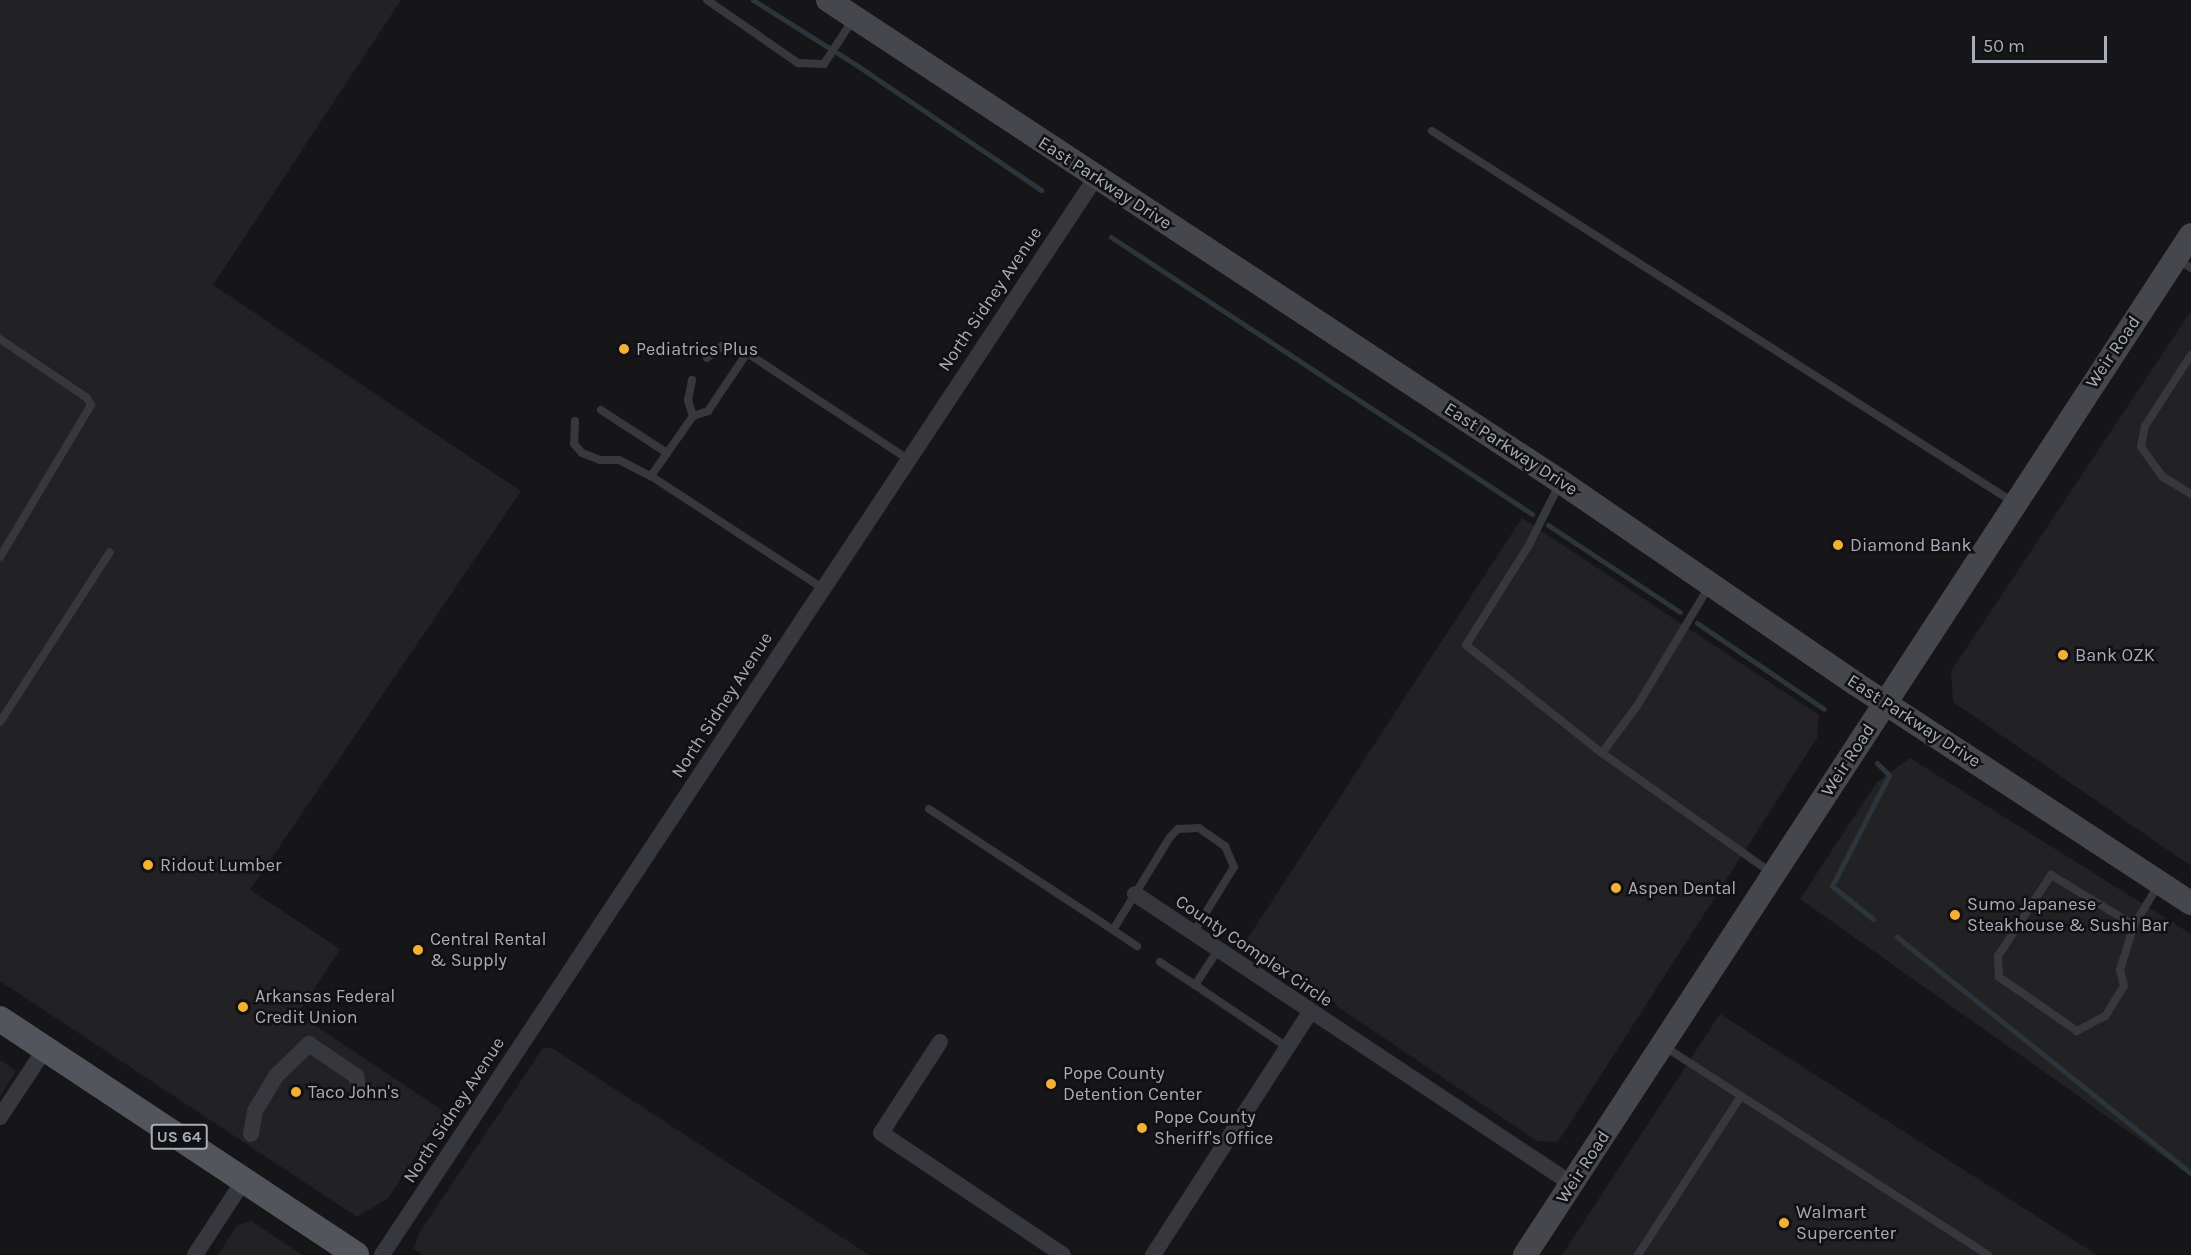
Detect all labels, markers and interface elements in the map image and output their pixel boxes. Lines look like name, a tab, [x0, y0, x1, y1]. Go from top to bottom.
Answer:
scale bar	[1975, 24, 2110, 62]
text: 50 m	[1983, 35, 2025, 57]
street label: East Parkway Drive	[1034, 132, 1176, 234]
street label: North Sidney Avenue	[934, 223, 1046, 375]
street label: Weir Road	[2081, 312, 2145, 392]
place label: Pediatrics Plus	[636, 338, 758, 360]
marker: Pediatrics Plus	[617, 342, 631, 356]
street label: East Parkway Drive	[1440, 398, 1582, 500]
place label: Diamond Bank	[1850, 534, 1972, 556]
marker: Diamond Bank	[1831, 538, 1845, 552]
street label: North Sidney Avenue	[667, 628, 777, 782]
place label: Bank OZK	[2075, 644, 2155, 666]
marker: Bank OZK	[2056, 648, 2070, 662]
street label: East Parkway Drive	[1843, 670, 1985, 772]
street label: Weir Road	[1817, 720, 1879, 800]
place label: Ridout Lumber	[160, 854, 281, 876]
marker: Ridout Lumber	[141, 858, 155, 872]
place label: Aspen Dental	[1628, 877, 1736, 899]
marker: Aspen Dental	[1609, 881, 1623, 895]
street label: County Complex Circle	[1171, 890, 1337, 1012]
place label: Sumo Japanese Steakhouse & Sushi Bar	[1967, 894, 2169, 936]
marker: Sumo Japanese Steakhouse & Sushi Bar	[1948, 908, 1962, 922]
place label: Central Rental & Supply	[430, 929, 546, 972]
marker: Central Rental & Supply	[411, 943, 425, 957]
place label: Arkansas Federal Credit Union	[255, 986, 395, 1028]
marker: Arkansas Federal Credit Union	[236, 1000, 250, 1014]
street label: North Sidney Avenue	[399, 1033, 509, 1187]
place label: Pope County Detention Center	[1063, 1063, 1202, 1106]
marker: Pope County Detention Center	[1044, 1077, 1058, 1091]
place label: Taco John's	[308, 1081, 399, 1103]
marker: Taco John's	[289, 1085, 303, 1099]
place label: Pope County Sheriff's Office	[1154, 1107, 1273, 1150]
marker: Pope County Sheriff's Office	[1135, 1121, 1149, 1135]
road number: US 64	[150, 1124, 207, 1150]
street label: Weir Road	[1552, 1127, 1614, 1207]
place label: Walmart Supercenter	[1796, 1202, 1896, 1244]
marker: Walmart Supercenter	[1777, 1216, 1791, 1230]

